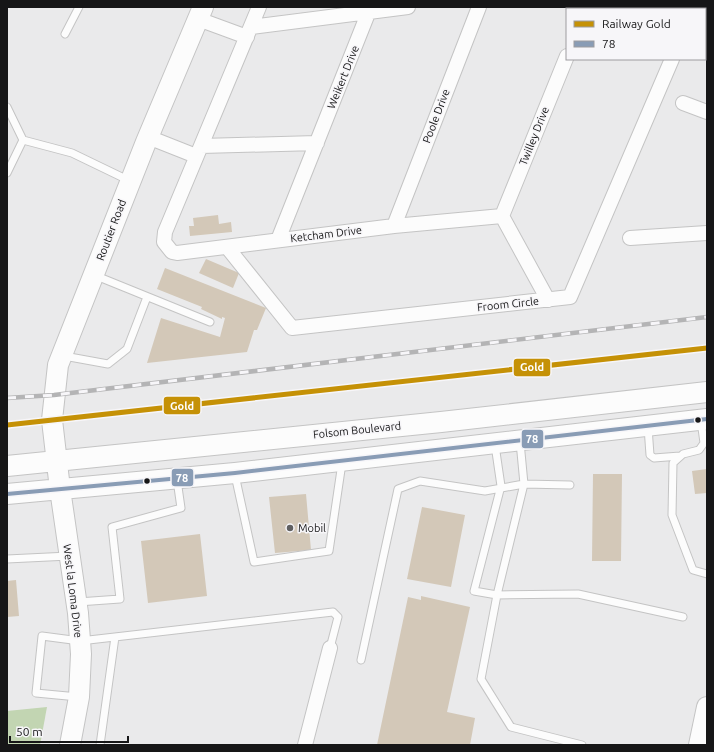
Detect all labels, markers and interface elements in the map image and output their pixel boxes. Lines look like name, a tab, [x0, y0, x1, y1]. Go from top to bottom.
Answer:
legend	[566, 8, 706, 60]
text: Railway Gold	[602, 17, 671, 30]
text: 78	[602, 37, 616, 50]
street label: Weikert Drive	[325, 44, 361, 110]
street label: Poole Drive	[420, 87, 452, 145]
street label: Twilley Drive	[517, 105, 551, 167]
street label: Routier Road	[94, 198, 128, 262]
street label: Ketcham Drive	[290, 224, 362, 244]
street label: Froom Circle	[476, 295, 540, 313]
line badge: Gold	[513, 358, 551, 377]
text: Gold	[520, 361, 544, 373]
line badge: Gold	[163, 396, 201, 415]
text: Gold	[170, 400, 194, 412]
unlabelled marker	[693, 415, 703, 425]
street label: Folsom Boulevard	[312, 419, 402, 441]
line badge: 78	[521, 429, 544, 449]
text: 78	[526, 433, 538, 445]
line badge: 78	[171, 468, 194, 487]
text: 78	[176, 472, 188, 484]
unlabelled marker	[142, 476, 152, 486]
place label: Mobil	[298, 522, 326, 534]
marker: Mobil	[285, 523, 295, 533]
street label: West la Loma Drive	[61, 543, 85, 639]
scale bar	[10, 718, 128, 744]
text: 50 m	[16, 725, 43, 738]

